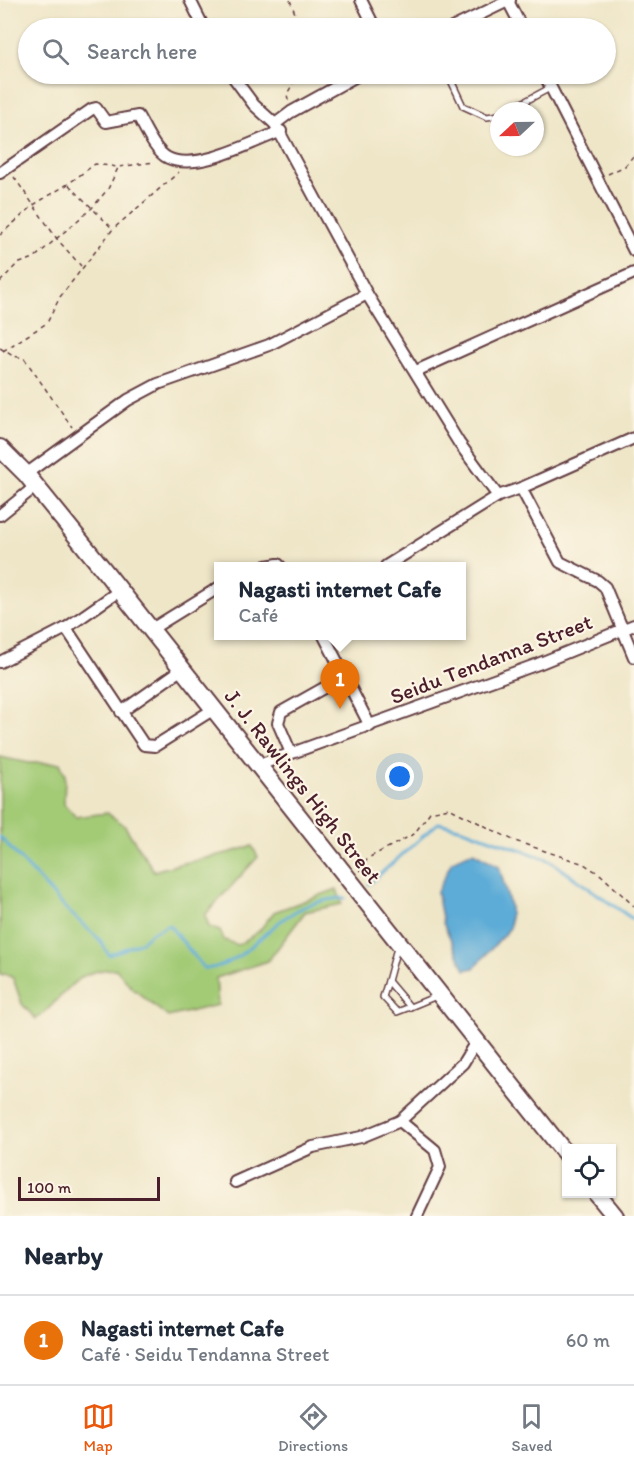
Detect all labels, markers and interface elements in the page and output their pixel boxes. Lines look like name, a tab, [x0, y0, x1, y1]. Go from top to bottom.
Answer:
search box	[18, 18, 616, 84]
icon: search	[39, 35, 72, 68]
text: Search here	[87, 38, 197, 65]
north arrow	[490, 102, 544, 156]
popup	[214, 562, 466, 640]
text: Nagasti internet Cafe	[238, 576, 442, 603]
text: Café	[238, 603, 278, 627]
street label: Seidu Tendanna Street	[386, 608, 596, 710]
pin: 1	[320, 660, 360, 709]
street label: J. J. Rawlings High Street	[219, 683, 387, 889]
your location	[385, 762, 414, 791]
map controls	[562, 1144, 616, 1198]
button: locate	[562, 1144, 616, 1198]
scale bar	[18, 1174, 160, 1202]
text: 100 m	[27, 1178, 71, 1197]
text: Nearby	[24, 1239, 103, 1271]
text: Nagasti internet Cafe	[81, 1315, 284, 1342]
text: 1	[39, 1328, 48, 1352]
text: 60 m	[566, 1328, 610, 1352]
text: Café · Seidu Tendanna Street	[81, 1342, 329, 1366]
tab: Map	[82, 1400, 115, 1455]
tab: Directions	[278, 1400, 348, 1455]
tab: Saved	[512, 1400, 552, 1455]

